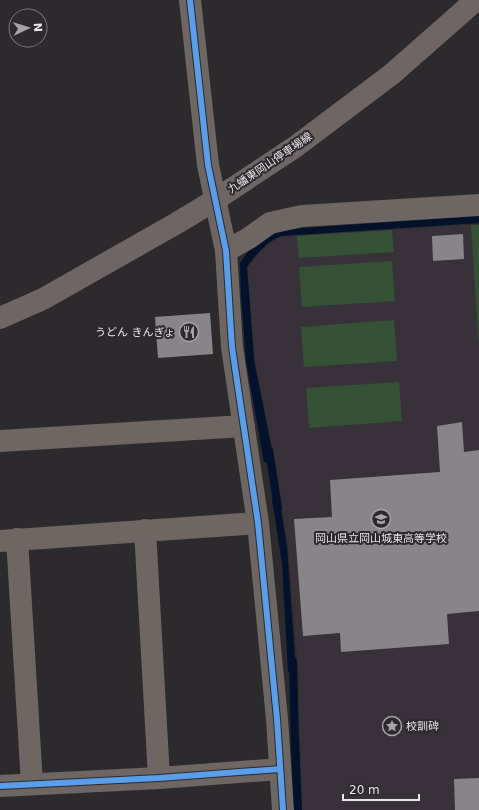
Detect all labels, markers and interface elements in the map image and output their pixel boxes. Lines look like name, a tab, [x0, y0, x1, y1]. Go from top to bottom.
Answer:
north arrow	[8, 8, 48, 48]
text: N	[31, 22, 44, 32]
street label: 九蟠東岡山停車場線	[225, 130, 315, 196]
restaurant icon: うどん きんぎょ	[178, 321, 200, 343]
place label: うどん きんぎょ	[95, 326, 175, 339]
school or university icon: 岡山県立岡山城東高等学校	[370, 508, 392, 530]
place label: 岡山県立岡山城東高等学校	[315, 532, 447, 545]
place icon: 校訓碑	[381, 715, 403, 737]
place label: 校訓碑	[406, 720, 439, 733]
scale bar	[343, 776, 419, 802]
text: 20 m	[349, 783, 380, 797]

